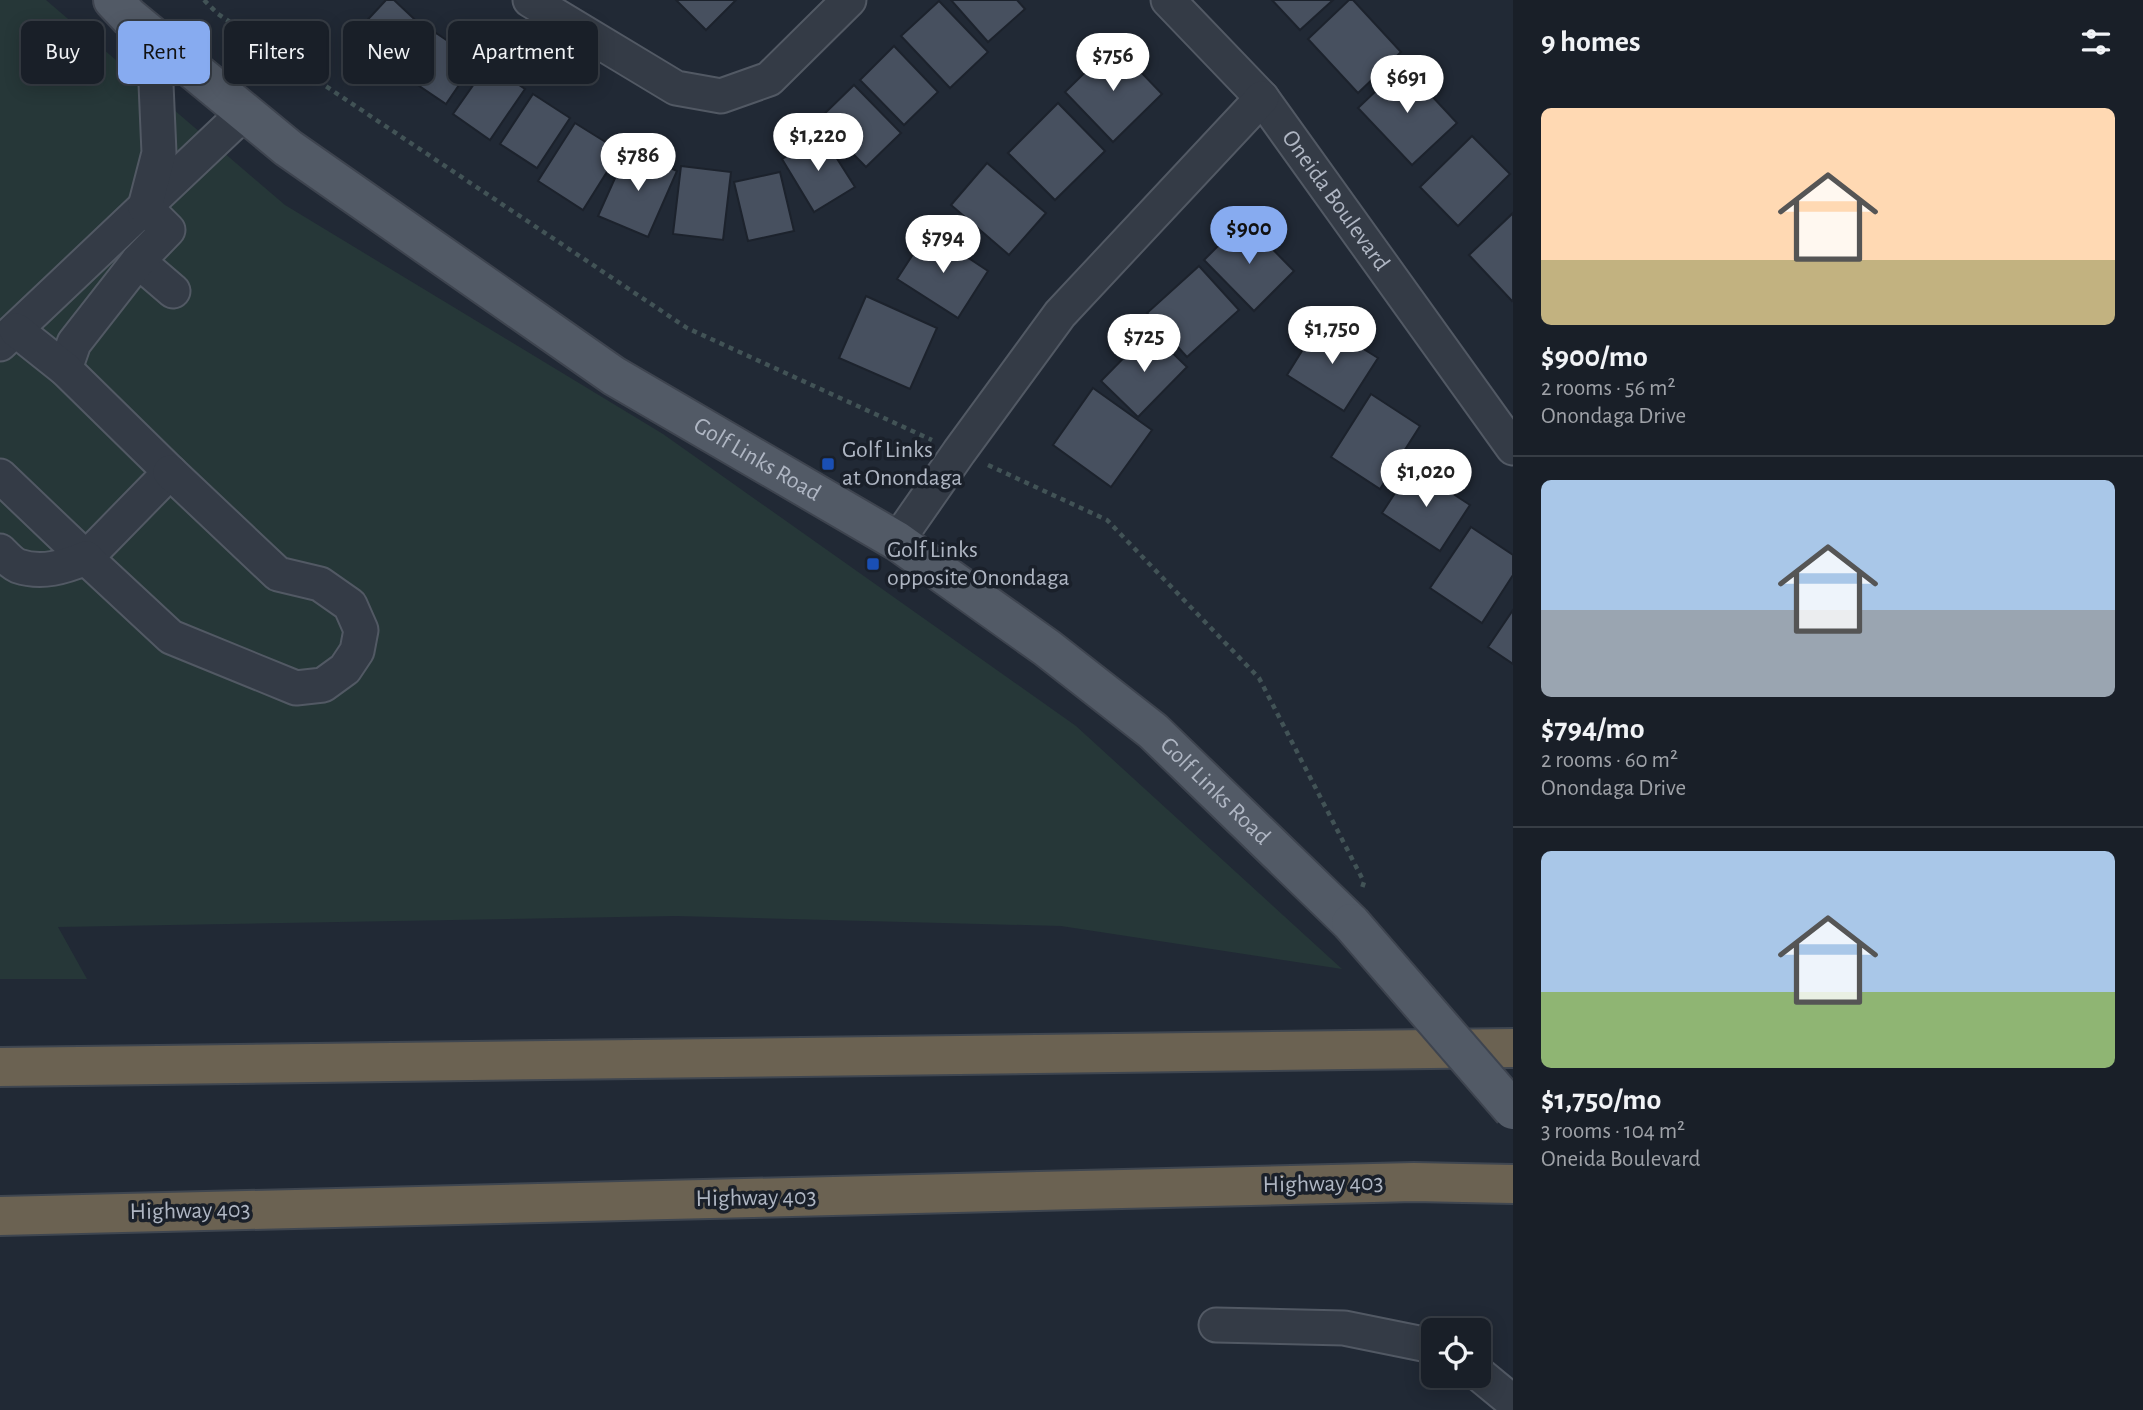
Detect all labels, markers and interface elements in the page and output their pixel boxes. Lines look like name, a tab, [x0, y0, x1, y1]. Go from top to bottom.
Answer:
chip: Buy	[21, 21, 104, 84]
chip: Rent	[118, 21, 210, 84]
chip: Filters	[224, 21, 329, 84]
chip: New	[343, 21, 434, 84]
chip: Apartment	[448, 21, 598, 84]
icon: filters	[2077, 23, 2115, 61]
text: 9 homes	[1541, 27, 1641, 57]
pin: $756	[1072, 34, 1154, 93]
text: $756	[1092, 44, 1134, 67]
pin: $691	[1366, 55, 1448, 115]
text: $691	[1387, 66, 1427, 89]
pin: $1,220	[761, 114, 875, 173]
text: $1,220	[789, 124, 847, 147]
street label: Oneida Boulevard	[1277, 126, 1394, 275]
pin: $786	[597, 134, 679, 193]
text: $786	[617, 144, 659, 167]
icon: home	[1765, 154, 1891, 280]
pin: $900	[1208, 206, 1290, 266]
pin: $794	[902, 216, 984, 275]
text: $900	[1226, 217, 1272, 240]
text: $794	[922, 226, 964, 249]
pin: $1,750	[1275, 306, 1389, 366]
pin: $725	[1103, 314, 1185, 374]
text: $1,750	[1304, 317, 1360, 340]
text: $725	[1123, 325, 1165, 348]
text: $900/mo	[1541, 342, 1648, 372]
text: 2 rooms · 56 m²	[1541, 377, 1675, 400]
text: Onondaga Drive	[1541, 405, 1686, 428]
street label: Golf Links Road	[690, 413, 825, 506]
place label: Golf Links at Onondaga	[842, 438, 962, 490]
pin: $1,020	[1369, 449, 1483, 509]
marker: Golf Links at Onondaga	[820, 456, 836, 472]
text: $1,020	[1397, 460, 1455, 483]
icon: home	[1765, 526, 1891, 652]
place label: Golf Links opposite Onondaga	[887, 538, 1070, 590]
marker: Golf Links opposite Onondaga	[865, 556, 881, 572]
text: $794/mo	[1541, 714, 1645, 744]
street label: Golf Links Road	[1155, 733, 1275, 849]
text: 2 rooms · 60 m²	[1541, 749, 1678, 772]
text: Onondaga Drive	[1541, 777, 1686, 800]
icon: home	[1765, 897, 1891, 1023]
text: $1,750/mo	[1541, 1085, 1661, 1115]
text: 3 rooms · 104 m²	[1541, 1120, 1685, 1143]
text: Oneida Boulevard	[1541, 1148, 1700, 1171]
street label: Highway 403	[1262, 1171, 1384, 1197]
street label: Highway 403	[695, 1185, 817, 1211]
street label: Highway 403	[129, 1198, 251, 1224]
map controls	[1421, 1318, 1491, 1388]
button: locate	[1421, 1318, 1491, 1388]

